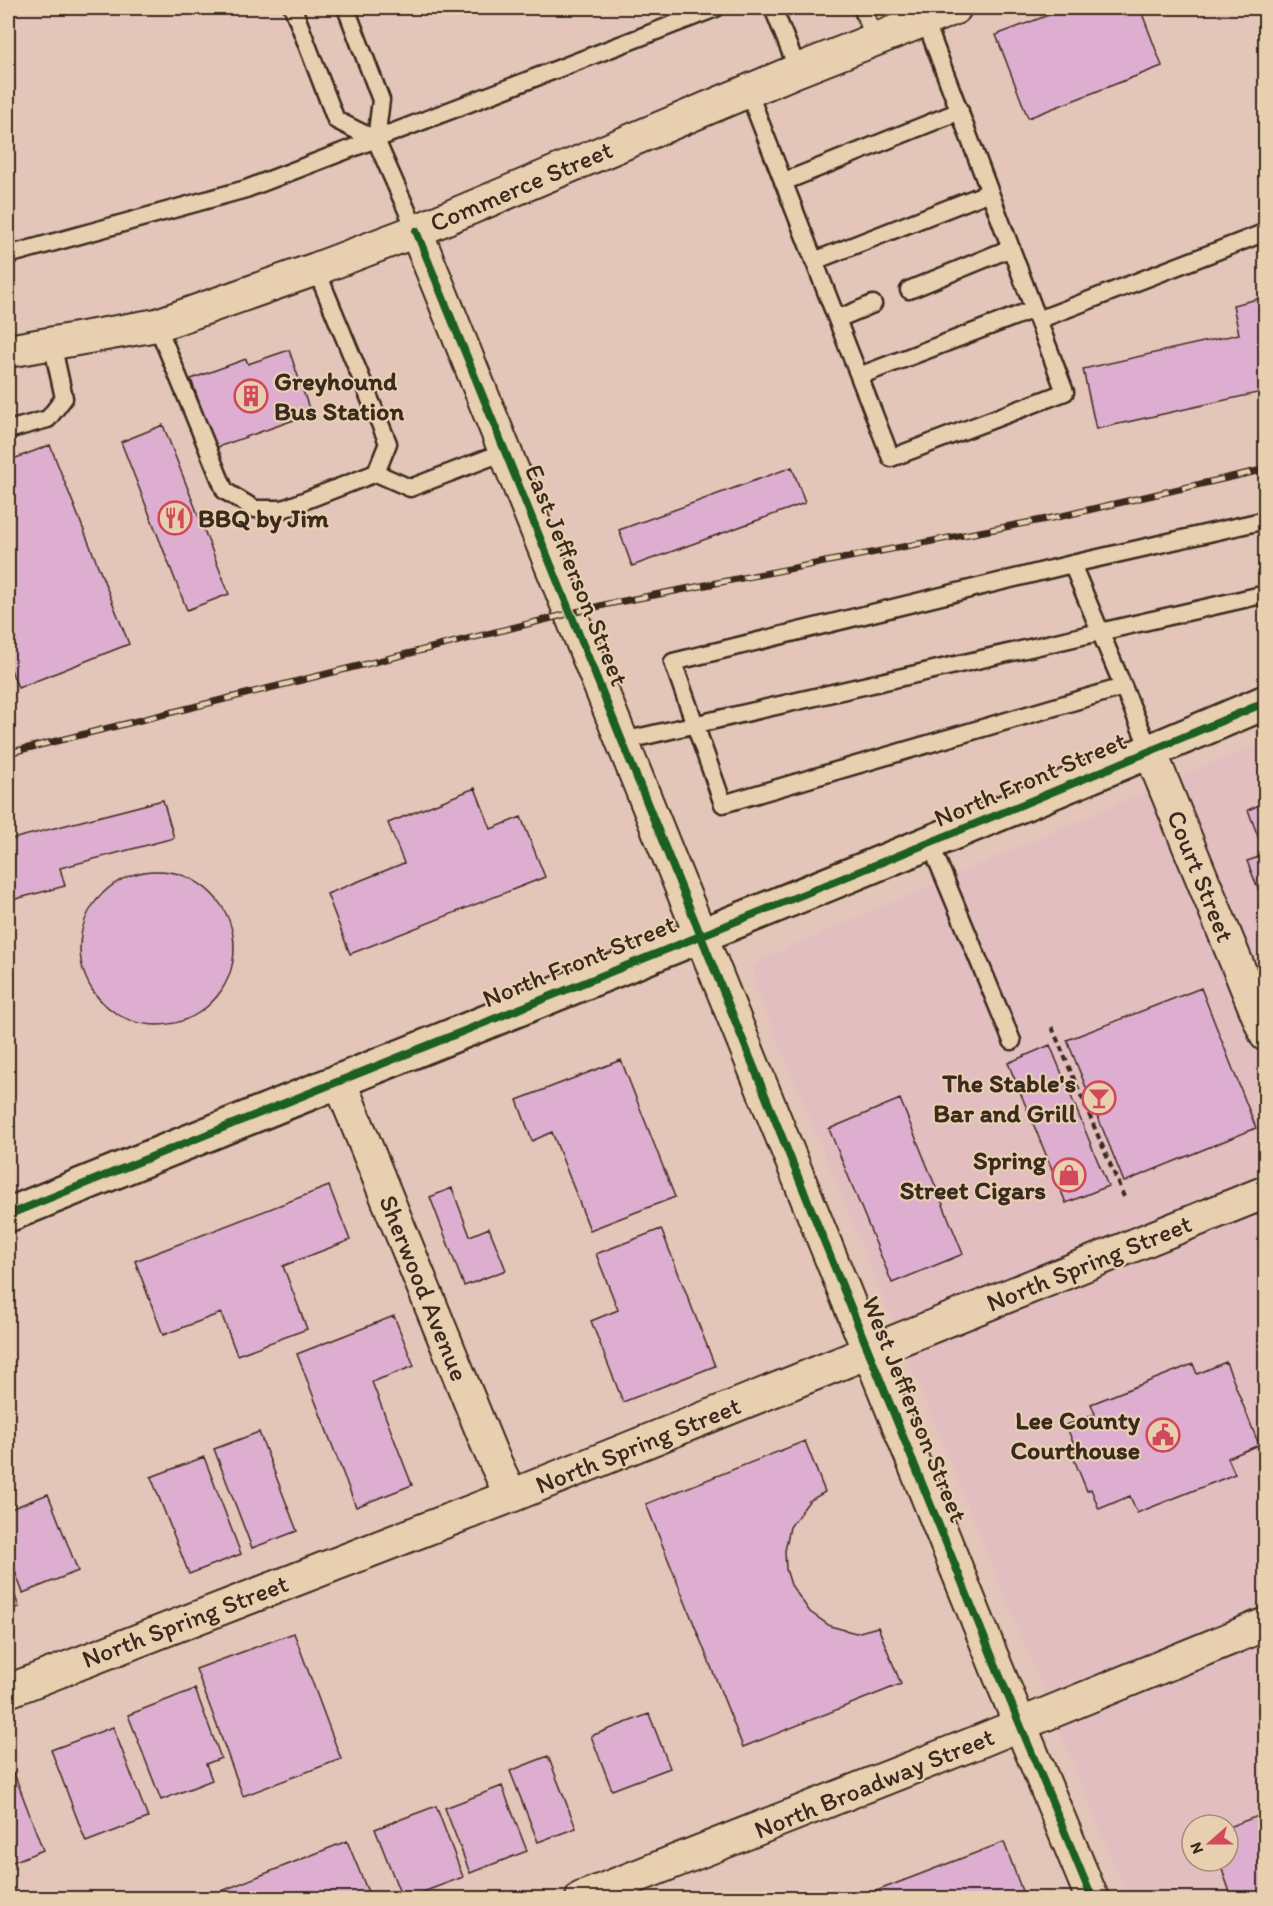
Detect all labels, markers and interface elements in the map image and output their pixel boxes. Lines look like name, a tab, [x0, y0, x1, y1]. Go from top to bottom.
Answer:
street label: Commerce Street	[425, 133, 617, 239]
place label: Greyhound Bus Station	[274, 365, 404, 427]
building icon: Greyhound Bus Station	[233, 378, 269, 414]
street label: East Jefferson Street	[518, 460, 636, 691]
restaurant icon: BBQ by Jim	[157, 500, 193, 536]
place label: BBQ by Jim	[198, 502, 329, 534]
street label: North Front Street	[929, 724, 1131, 834]
street label: Court Street	[1160, 805, 1242, 947]
street label: North Front Street	[478, 908, 681, 1014]
place label: The Stable's Bar and Grill	[933, 1067, 1077, 1129]
bar icon: The Stable's Bar and Grill	[1081, 1080, 1117, 1116]
place label: Spring Street Cigars	[900, 1144, 1047, 1206]
shop icon: Spring Street Cigars	[1051, 1157, 1087, 1193]
street label: Sherwood Avenue	[372, 1190, 476, 1386]
street label: North Spring Street	[982, 1207, 1197, 1319]
street label: West Jefferson Street	[855, 1291, 975, 1527]
street label: North Spring Street	[531, 1389, 746, 1501]
place label: Lee County Courthouse	[1010, 1404, 1141, 1466]
public building icon: Lee County Courthouse	[1145, 1417, 1181, 1453]
street label: North Spring Street	[77, 1567, 293, 1675]
street label: North Broadway Street	[749, 1720, 999, 1846]
north arrow	[1180, 1813, 1240, 1873]
text: N	[1186, 1840, 1207, 1857]

